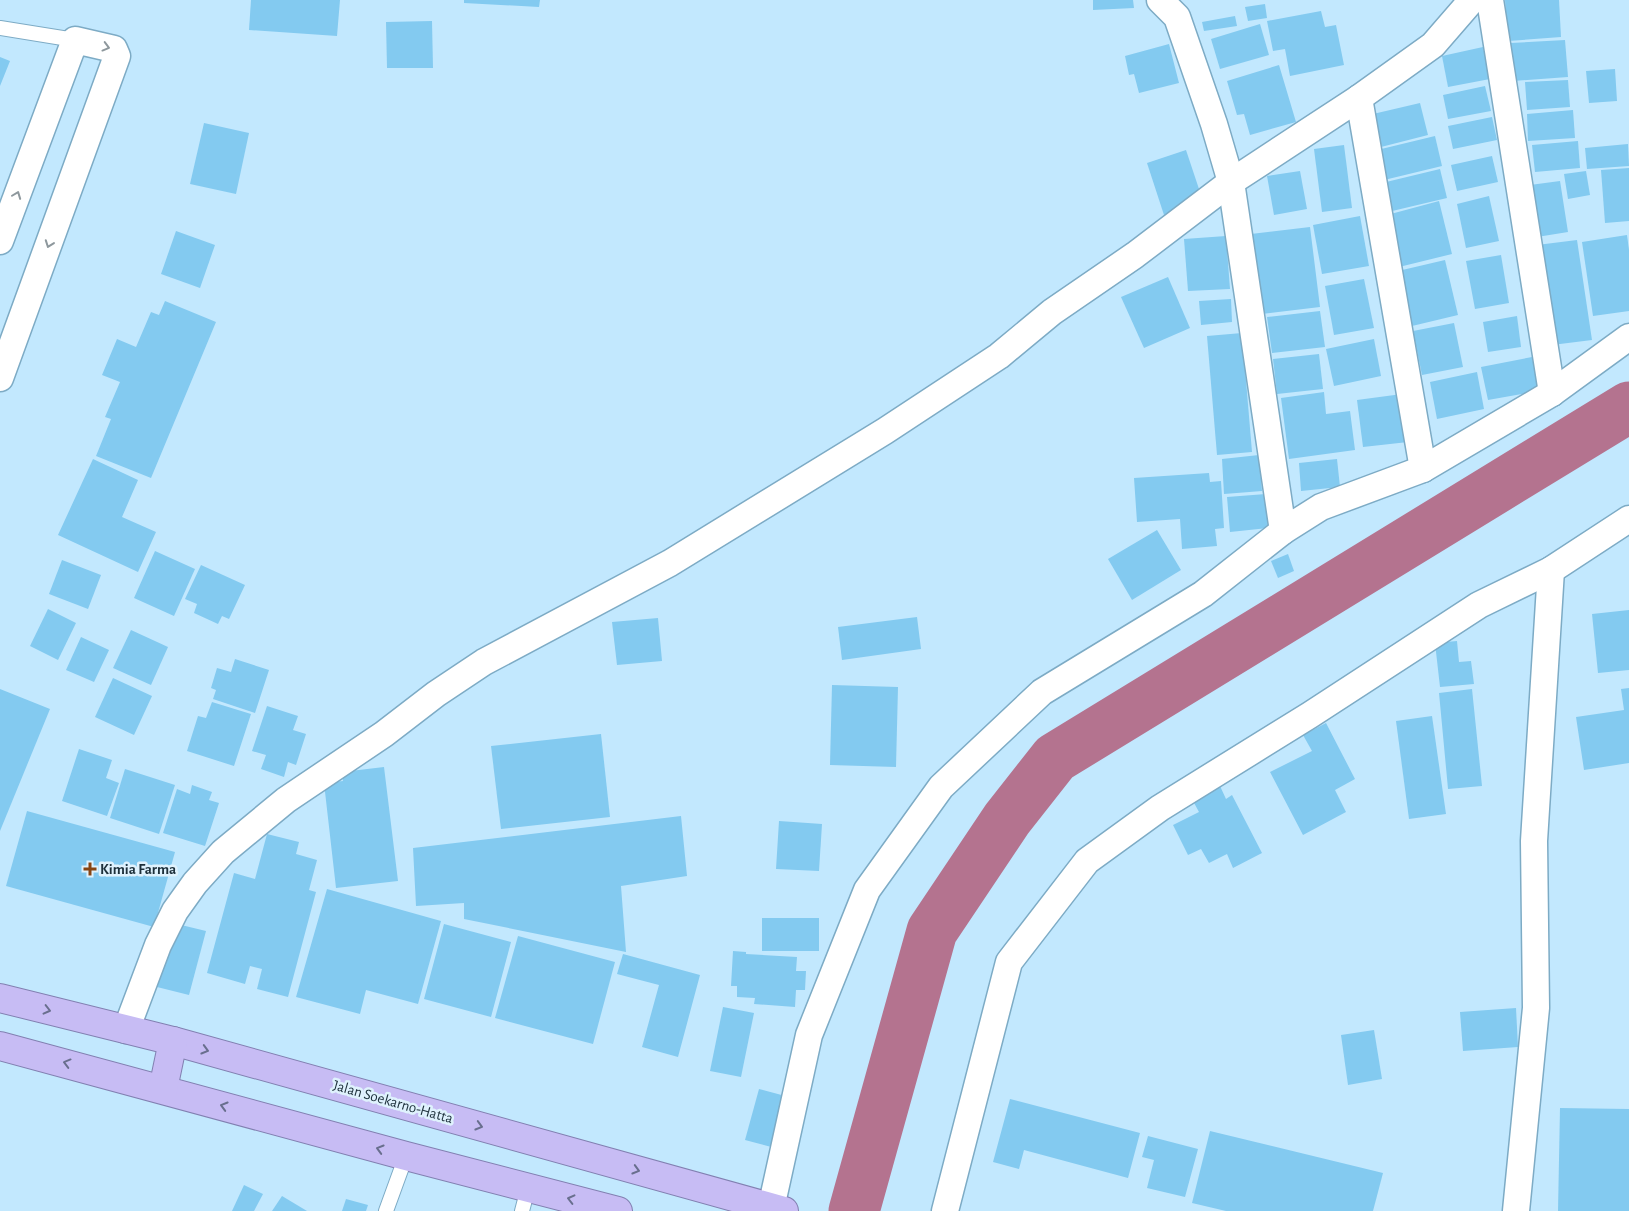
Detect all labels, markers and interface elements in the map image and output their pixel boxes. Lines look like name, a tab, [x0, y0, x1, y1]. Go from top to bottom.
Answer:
one-way arrow	[102, 42, 110, 52]
one-way arrow	[11, 191, 21, 200]
one-way arrow	[45, 239, 55, 247]
place label: Kimia Farma	[100, 862, 176, 877]
marker: Kimia Farma	[84, 863, 96, 875]
one-way arrow	[43, 1004, 52, 1015]
one-way arrow	[200, 1044, 208, 1054]
one-way arrow	[62, 1058, 71, 1069]
street label: Jalan Soekarno-Hatta	[331, 1078, 455, 1126]
one-way arrow	[220, 1101, 228, 1111]
one-way arrow	[475, 1121, 483, 1131]
one-way arrow	[376, 1145, 385, 1155]
one-way arrow	[631, 1164, 640, 1175]
one-way arrow	[567, 1194, 576, 1205]

